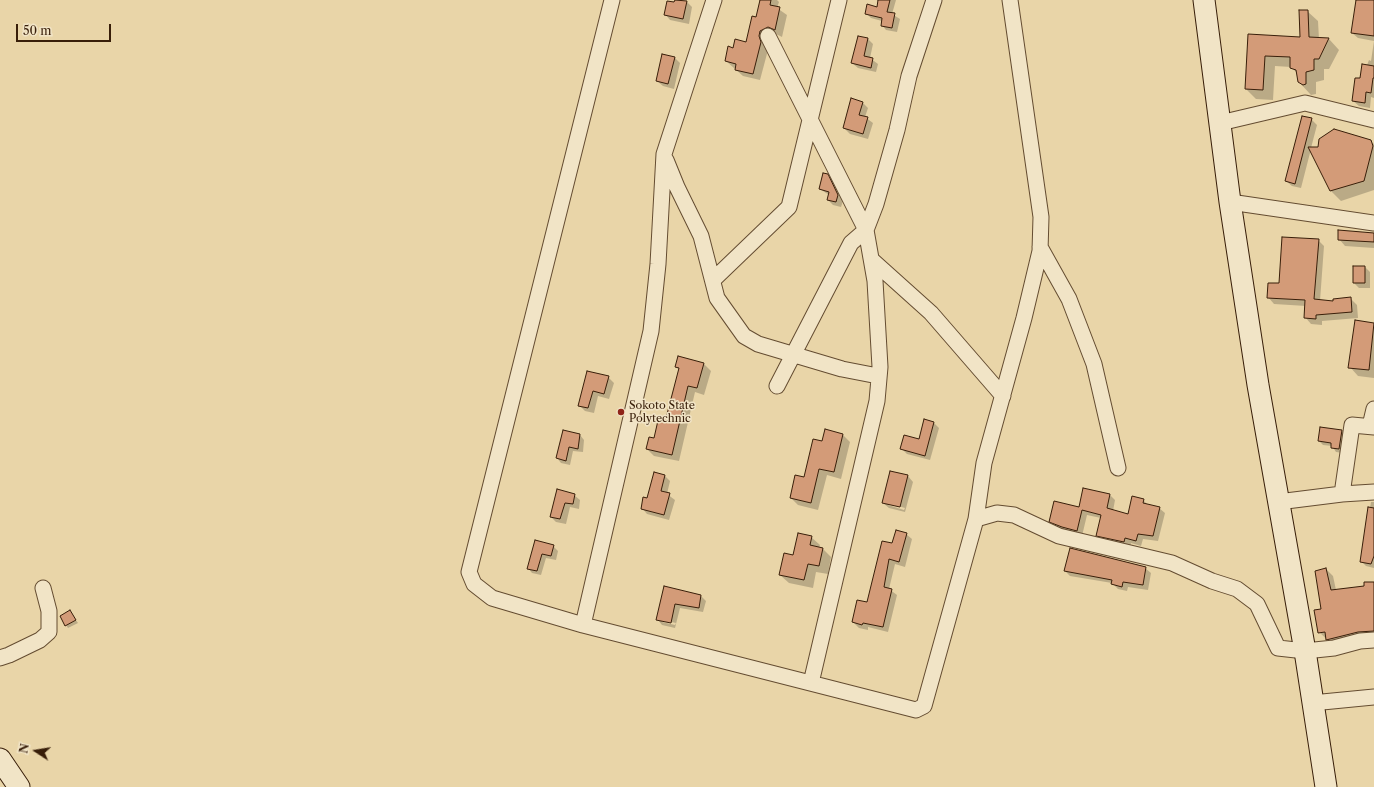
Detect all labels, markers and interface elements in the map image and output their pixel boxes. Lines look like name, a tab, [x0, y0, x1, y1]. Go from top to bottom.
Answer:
scale bar	[18, 16, 113, 42]
text: 50 m	[23, 23, 52, 38]
place label: Sokoto State Polytechnic	[629, 399, 695, 425]
marker: Sokoto State Polytechnic	[616, 407, 626, 417]
north arrow	[16, 731, 56, 771]
text: N	[16, 742, 32, 755]

